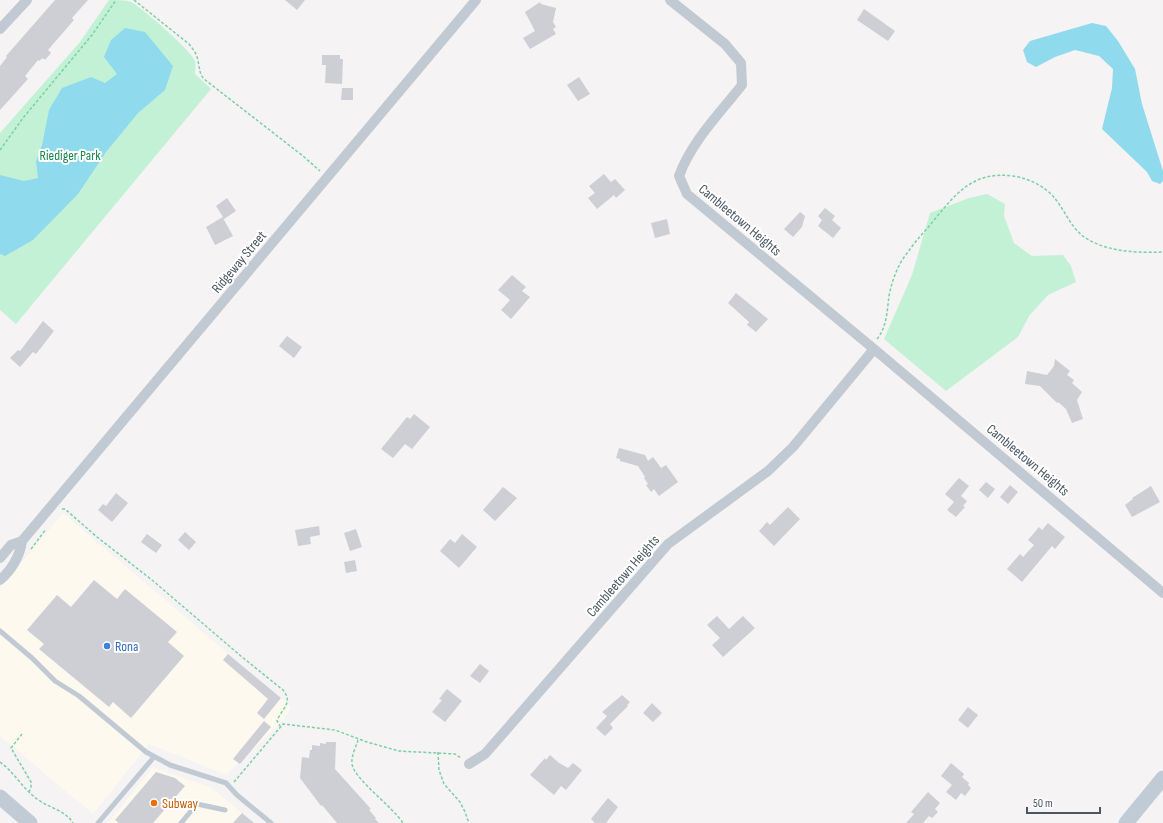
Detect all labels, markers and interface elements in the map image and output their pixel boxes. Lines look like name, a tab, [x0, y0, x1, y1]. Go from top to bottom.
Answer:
park label: Riediger Park	[39, 147, 101, 164]
street label: Cambleetown Heights	[695, 180, 785, 260]
street label: Ridgeway Street	[208, 227, 270, 297]
street label: Cambleetown Heights	[983, 420, 1073, 500]
street label: Cambleetown Heights	[583, 532, 663, 620]
place label: Rona	[115, 638, 139, 655]
marker: Rona	[102, 641, 112, 651]
scale bar	[1027, 789, 1100, 815]
place label: Subway	[162, 795, 199, 812]
text: 50 m	[1033, 796, 1053, 811]
marker: Subway	[149, 798, 159, 808]

